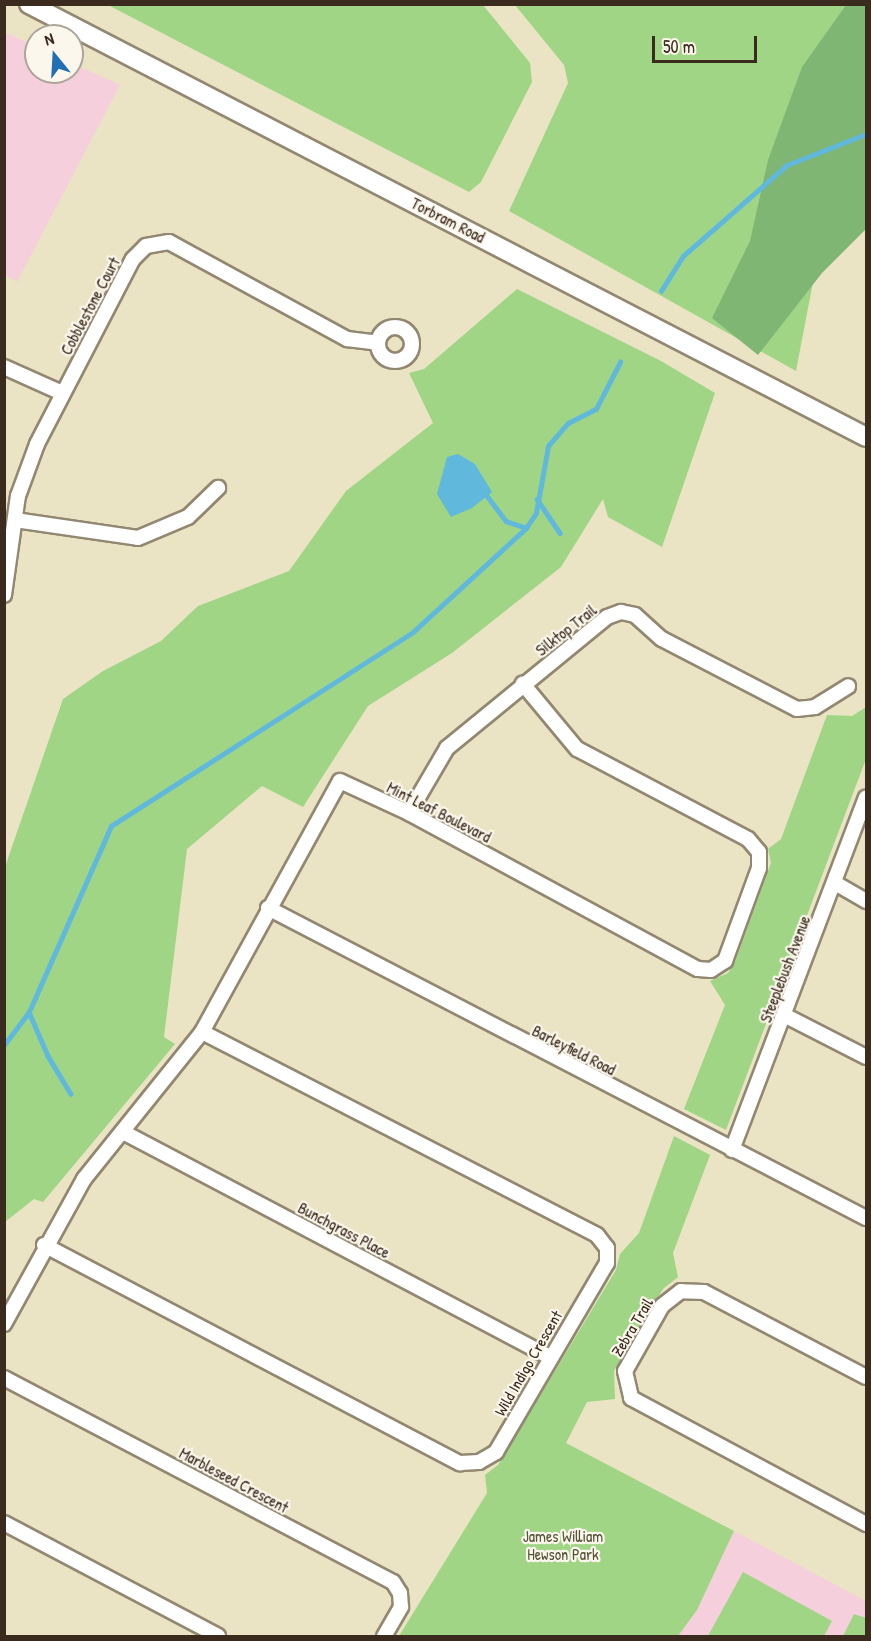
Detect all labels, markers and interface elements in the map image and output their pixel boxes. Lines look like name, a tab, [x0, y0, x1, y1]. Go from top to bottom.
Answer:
north arrow	[24, 24, 84, 84]
scale bar	[655, 24, 760, 62]
text: N	[42, 27, 56, 51]
text: 50 m	[663, 34, 695, 59]
street label: Torbram Road	[408, 193, 488, 247]
street label: Cobblestone Court	[56, 254, 124, 358]
street label: Silktop Trail	[532, 600, 600, 660]
street label: Mint Leaf Boulevard	[384, 778, 494, 846]
street label: Steeplebush Avenue	[756, 913, 814, 1025]
street label: Barleyfield Road	[529, 1021, 619, 1079]
street label: Bunchgrass Place	[295, 1198, 393, 1262]
street label: Zebra Trail	[607, 1294, 657, 1360]
street label: Wild Indigo Crescent	[490, 1307, 566, 1419]
street label: Marbleseed Crescent	[176, 1443, 292, 1517]
park label: James William Hewson Park	[523, 1526, 603, 1564]

